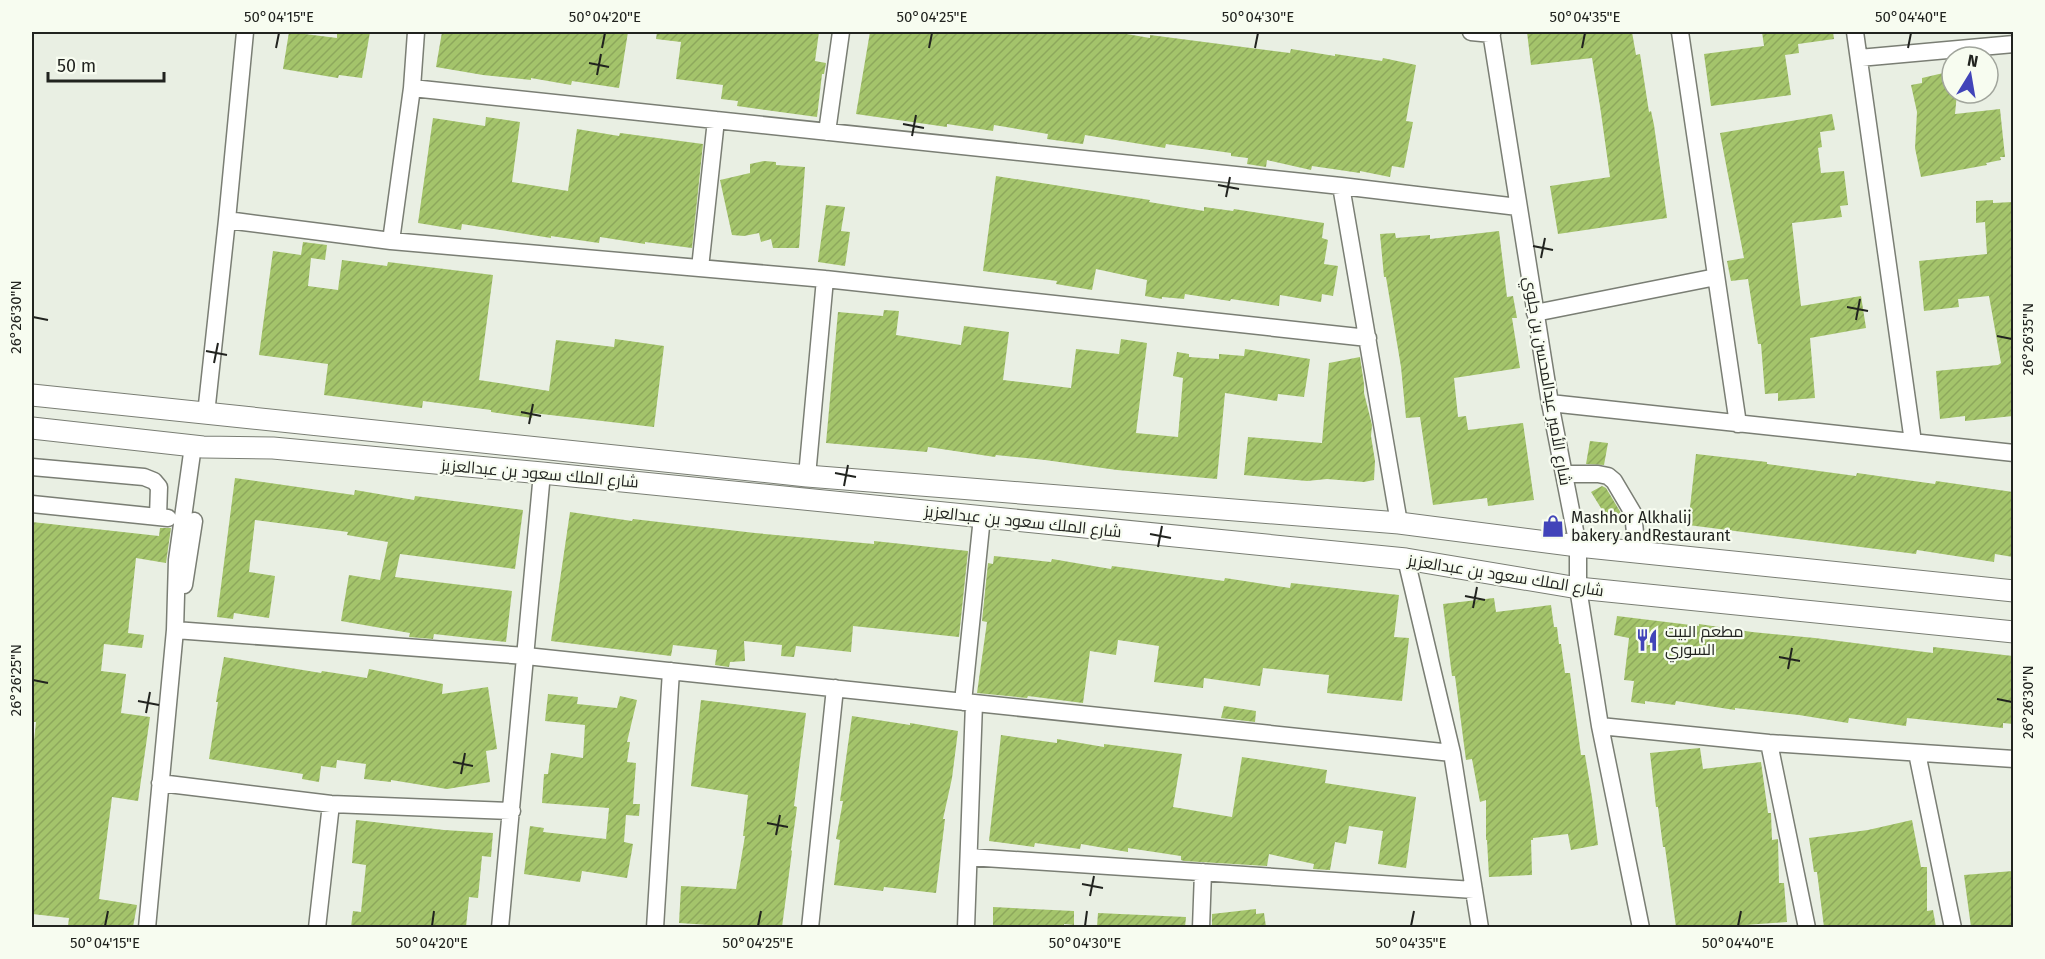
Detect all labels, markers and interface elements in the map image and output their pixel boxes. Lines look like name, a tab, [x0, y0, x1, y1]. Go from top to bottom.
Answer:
text: 50°04'15"E	[244, 8, 314, 26]
text: 50°04'20"E	[569, 8, 641, 26]
text: 50°04'25"E	[896, 8, 968, 26]
text: 50°04'30"E	[1222, 8, 1294, 26]
text: 50°04'35"E	[1549, 8, 1621, 26]
text: 50°04'40"E	[1875, 8, 1947, 26]
scale bar	[48, 45, 164, 83]
north arrow	[1940, 45, 2000, 105]
text: N	[1966, 50, 1980, 71]
text: 50 m	[57, 55, 96, 77]
street label: شارع الأمير عبدالمحسن بن جلوي	[1516, 275, 1575, 488]
text: 26°26'30"N	[7, 280, 25, 354]
text: 26°26'35"N	[2019, 303, 2037, 375]
street label: شارع الملك سعود بن عبدالعزيز	[439, 455, 639, 494]
street label: شارع الملك سعود بن عبدالعزيز	[922, 502, 1122, 543]
place label: Mashhor Alkhalij bakery andRestaurant	[1571, 508, 1731, 545]
shop icon: Mashhor Alkhalij bakery andRestaurant	[1540, 513, 1566, 539]
street label: شارع الملك سعود بن عبدالعزيز	[1405, 550, 1605, 602]
place label: مطعم البيت السوري	[1665, 622, 1743, 663]
restaurant icon: مطعم البيت السوري	[1634, 627, 1660, 653]
text: 26°26'25"N	[7, 644, 25, 716]
text: 26°26'30"N	[2019, 665, 2037, 739]
text: 50°04'15"E	[70, 934, 140, 952]
text: 50°04'20"E	[396, 934, 468, 952]
text: 50°04'25"E	[722, 934, 794, 952]
text: 50°04'30"E	[1049, 934, 1121, 952]
text: 50°04'35"E	[1375, 934, 1447, 952]
text: 50°04'40"E	[1702, 934, 1774, 952]

